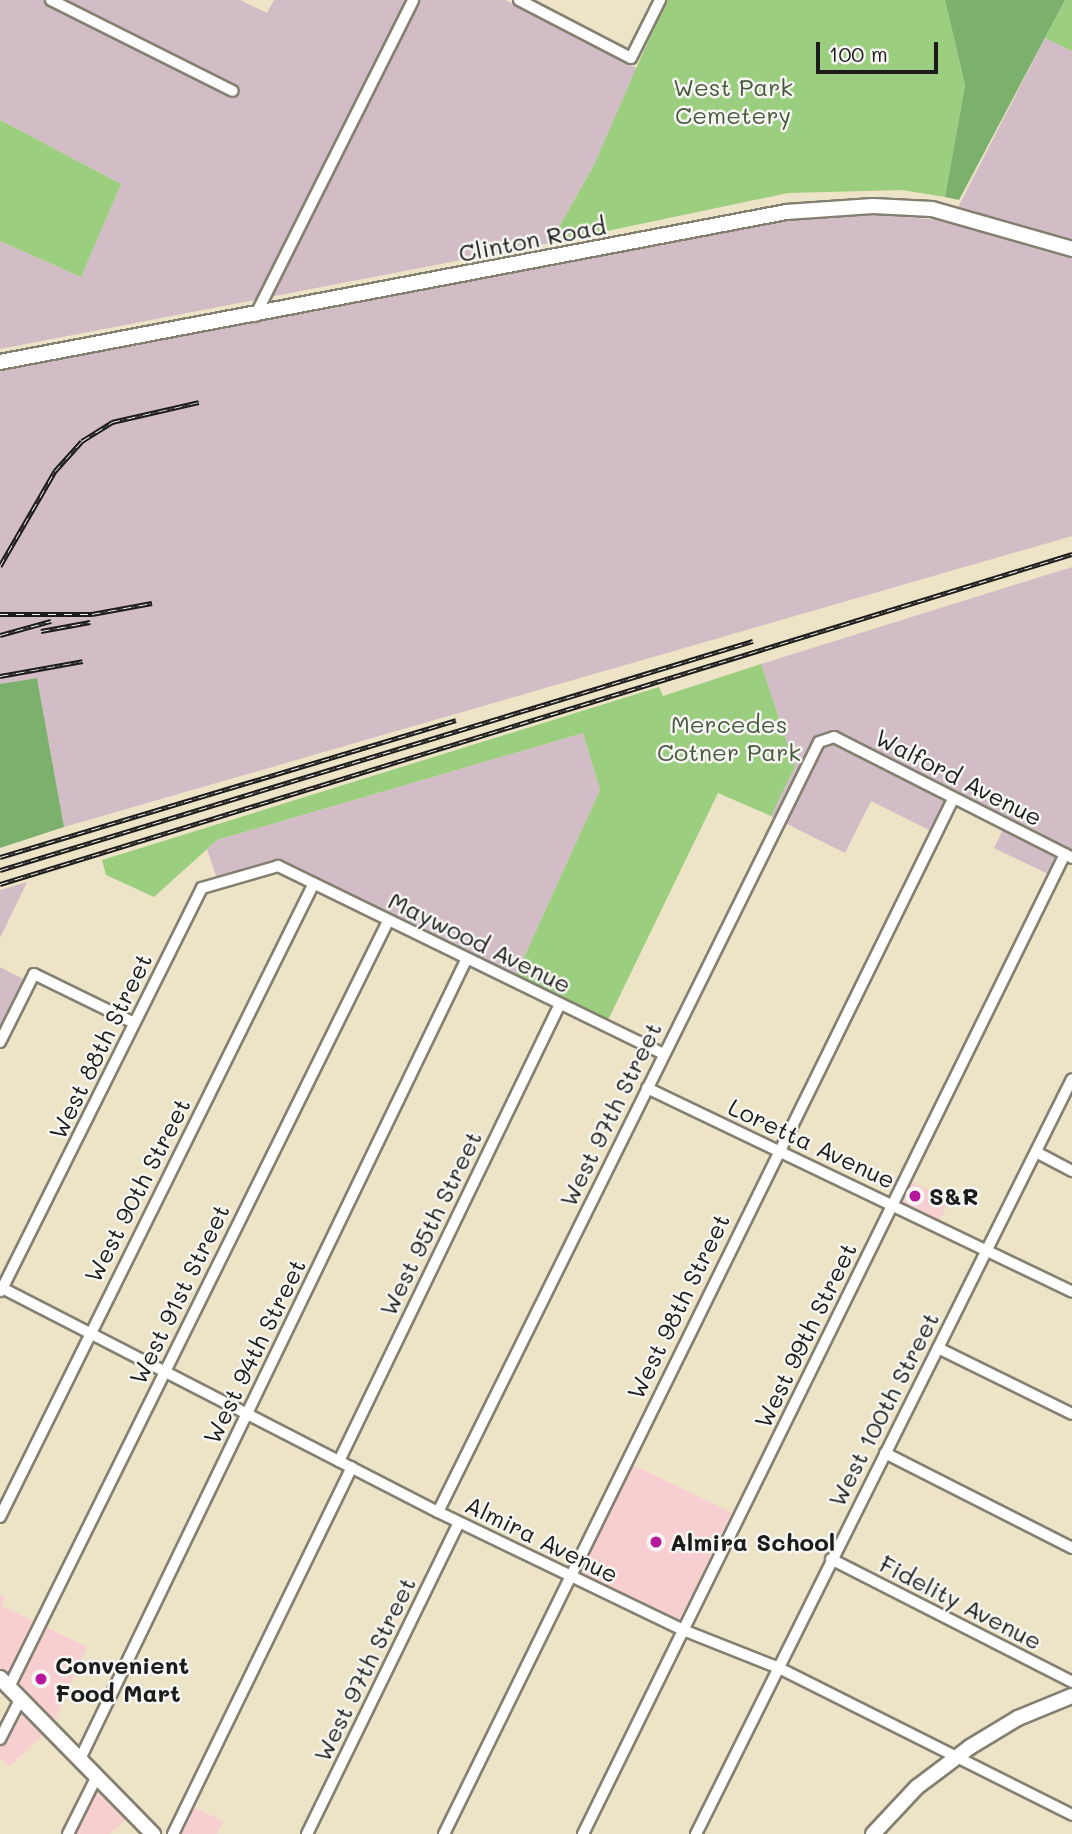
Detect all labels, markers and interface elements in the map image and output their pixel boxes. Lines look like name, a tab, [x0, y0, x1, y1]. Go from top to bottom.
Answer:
scale bar	[820, 28, 942, 72]
text: 100 m	[829, 40, 888, 67]
park label: West Park Cemetery	[673, 73, 793, 129]
street label: Clinton Road	[456, 211, 608, 267]
park label: Mercedes Cotner Park	[657, 710, 801, 766]
street label: Walford Avenue	[871, 722, 1047, 832]
street label: Maywood Avenue	[384, 885, 576, 999]
street label: West 88th Street	[43, 948, 157, 1144]
street label: West 97th Street	[553, 1017, 667, 1211]
street label: Loretta Avenue	[724, 1092, 900, 1194]
street label: West 90th Street	[78, 1093, 196, 1287]
street label: West 95th Street	[373, 1126, 487, 1320]
place label: S&R	[929, 1182, 979, 1210]
marker: S&R	[907, 1188, 923, 1204]
street label: West 91st Street	[123, 1199, 235, 1389]
street label: West 98th Street	[621, 1209, 735, 1403]
street label: West 99th Street	[748, 1238, 862, 1432]
street label: West 94th Street	[197, 1254, 311, 1448]
street label: West 100th Street	[822, 1307, 944, 1511]
street label: Almira Avenue	[461, 1489, 623, 1589]
place label: Almira School	[670, 1528, 835, 1556]
marker: Almira School	[648, 1534, 664, 1550]
street label: Fidelity Avenue	[875, 1549, 1047, 1655]
street label: West 97th Street	[307, 1572, 421, 1766]
place label: Convenient Food Mart	[55, 1651, 189, 1707]
marker: Convenient Food Mart	[33, 1671, 49, 1687]

